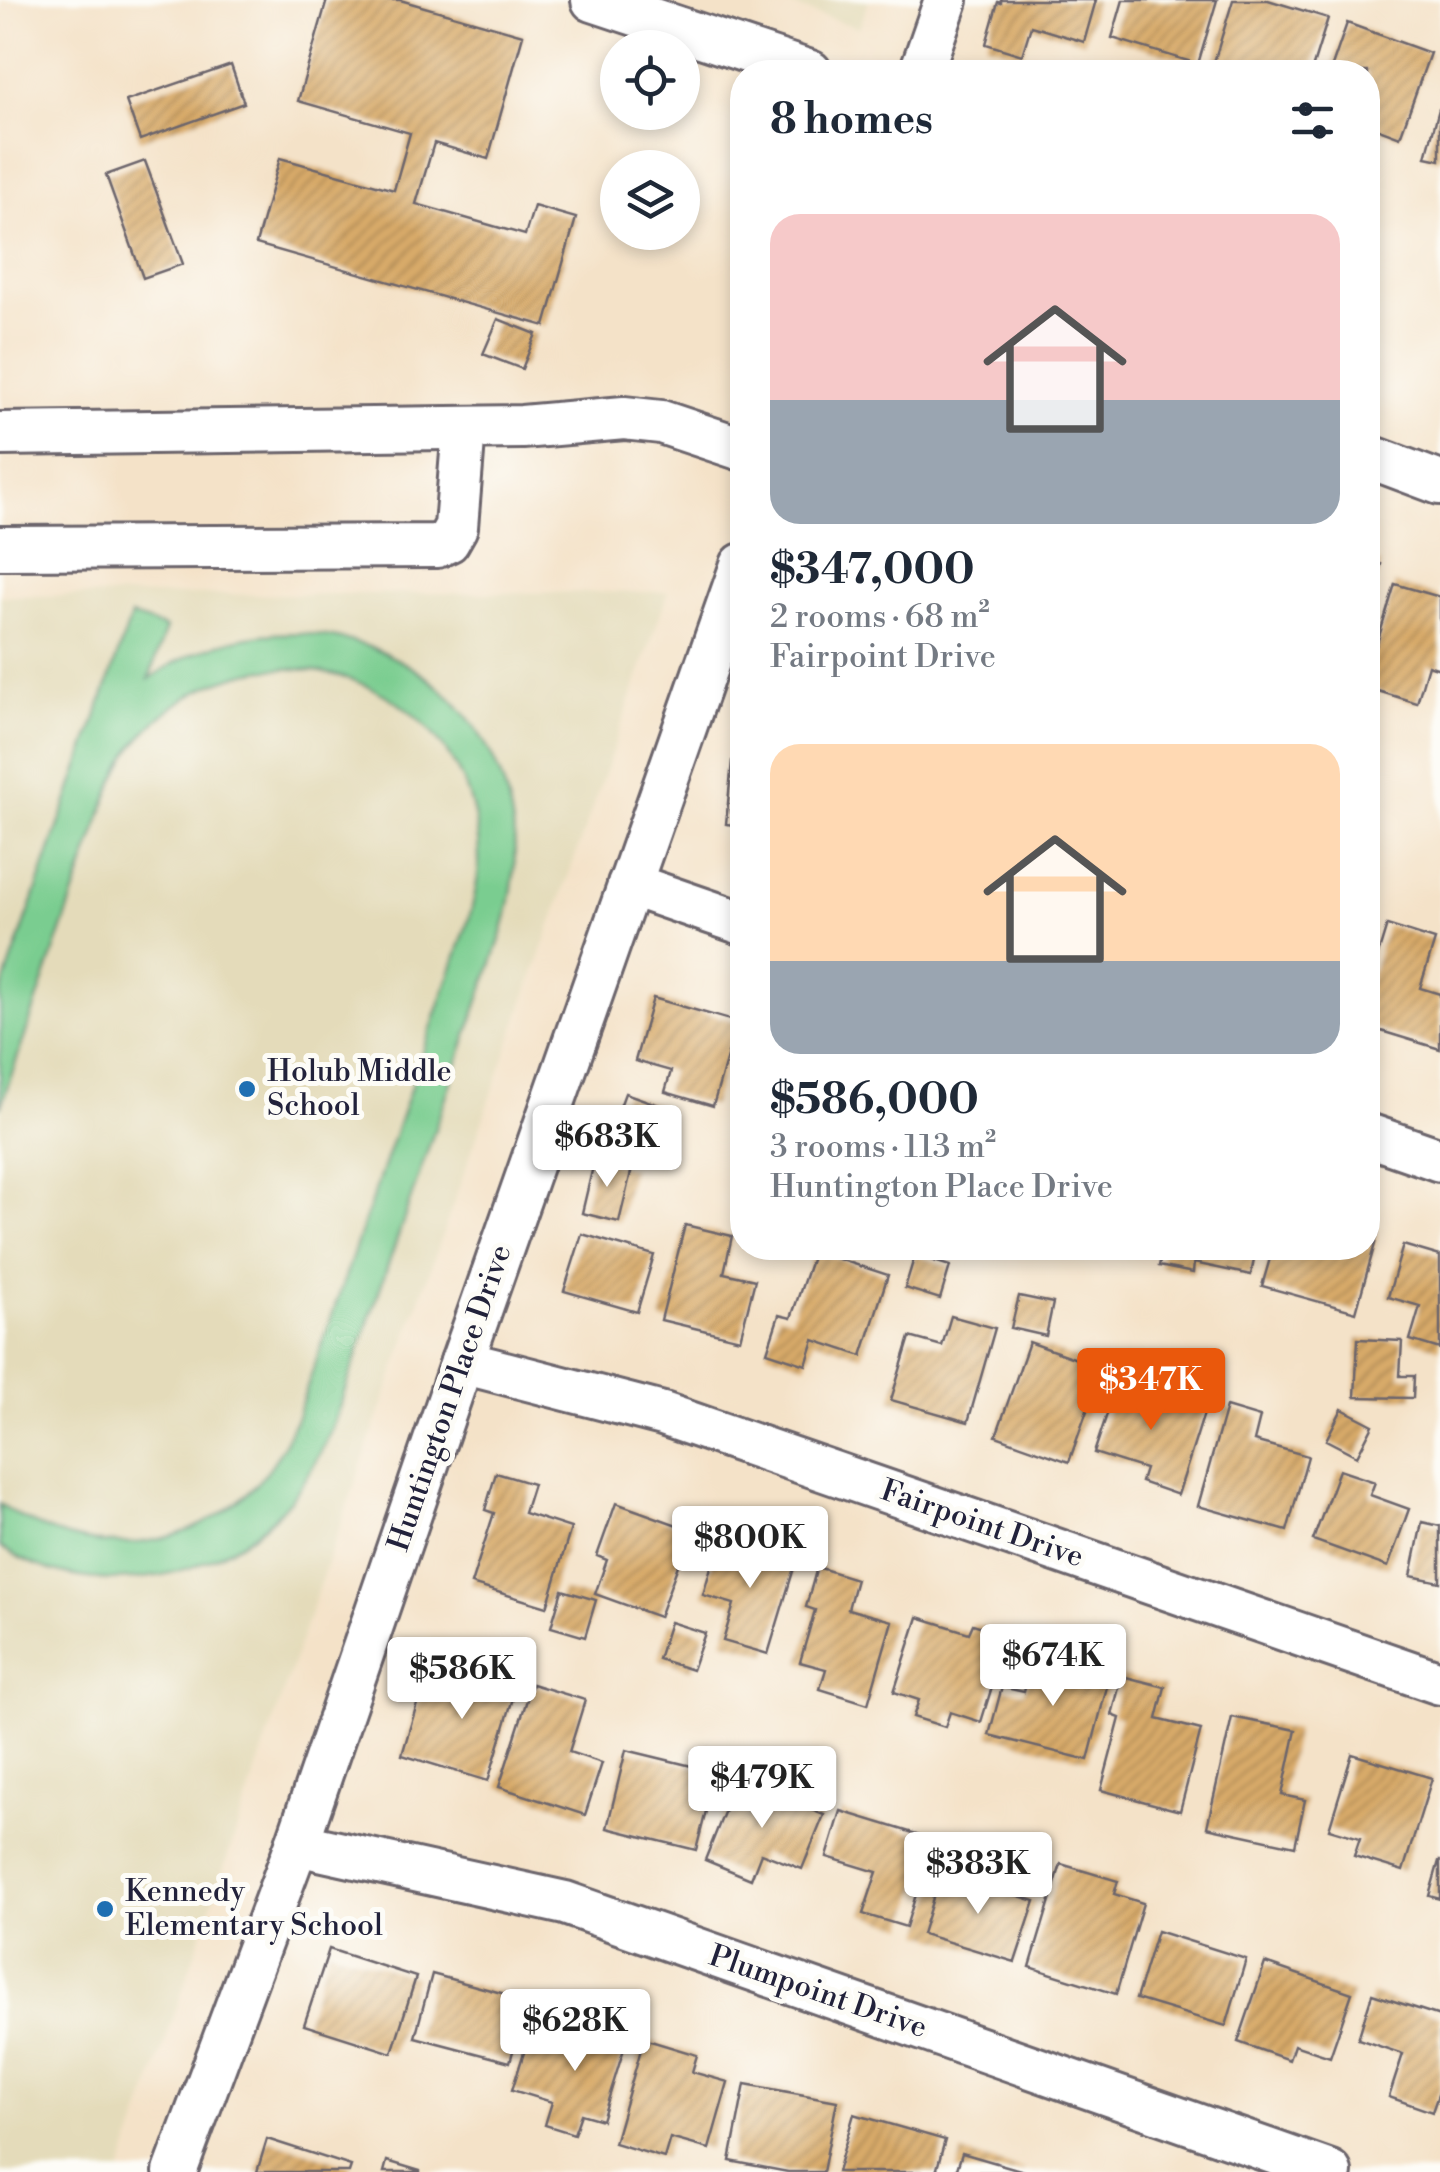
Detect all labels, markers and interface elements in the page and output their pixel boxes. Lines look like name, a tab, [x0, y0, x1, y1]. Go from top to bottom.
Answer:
map controls	[600, 30, 700, 250]
button: locate	[600, 30, 700, 130]
icon: filters	[1285, 93, 1340, 148]
text: 8 homes	[770, 94, 933, 147]
button: layers	[600, 150, 700, 250]
icon: home	[965, 279, 1145, 459]
text: $347,000	[770, 544, 975, 597]
text: 2 rooms · 68 m²	[770, 597, 990, 637]
text: Fairpoint Drive	[770, 637, 996, 677]
icon: home	[965, 809, 1145, 989]
place label: Holub Middle School	[267, 1053, 452, 1125]
text: $586,000	[770, 1074, 979, 1127]
marker: Holub Middle School	[236, 1078, 258, 1100]
pin: $683K	[537, 1105, 677, 1190]
text: $683K	[555, 1117, 659, 1157]
text: 3 rooms · 113 m²	[770, 1127, 996, 1167]
text: Huntington Place Drive	[770, 1167, 1113, 1207]
street label: Huntington Place Drive	[380, 1240, 520, 1556]
pin: $347K	[1081, 1348, 1221, 1433]
text: $347K	[1099, 1360, 1203, 1400]
street label: Fairpoint Drive	[876, 1472, 1088, 1576]
pin: $800K	[680, 1506, 820, 1591]
text: $800K	[694, 1518, 806, 1558]
pin: $674K	[983, 1624, 1123, 1709]
text: $674K	[1002, 1636, 1104, 1676]
pin: $586K	[392, 1637, 532, 1722]
text: $586K	[409, 1649, 515, 1689]
pin: $479K	[692, 1746, 832, 1831]
text: $479K	[710, 1758, 814, 1798]
pin: $383K	[908, 1832, 1048, 1917]
text: $383K	[926, 1844, 1030, 1884]
place label: Kennedy Elementary School	[125, 1873, 383, 1945]
marker: Kennedy Elementary School	[94, 1898, 116, 1920]
street label: Plumpoint Drive	[704, 1937, 932, 2047]
pin: $628K	[505, 1989, 645, 2074]
text: $628K	[522, 2001, 628, 2041]

